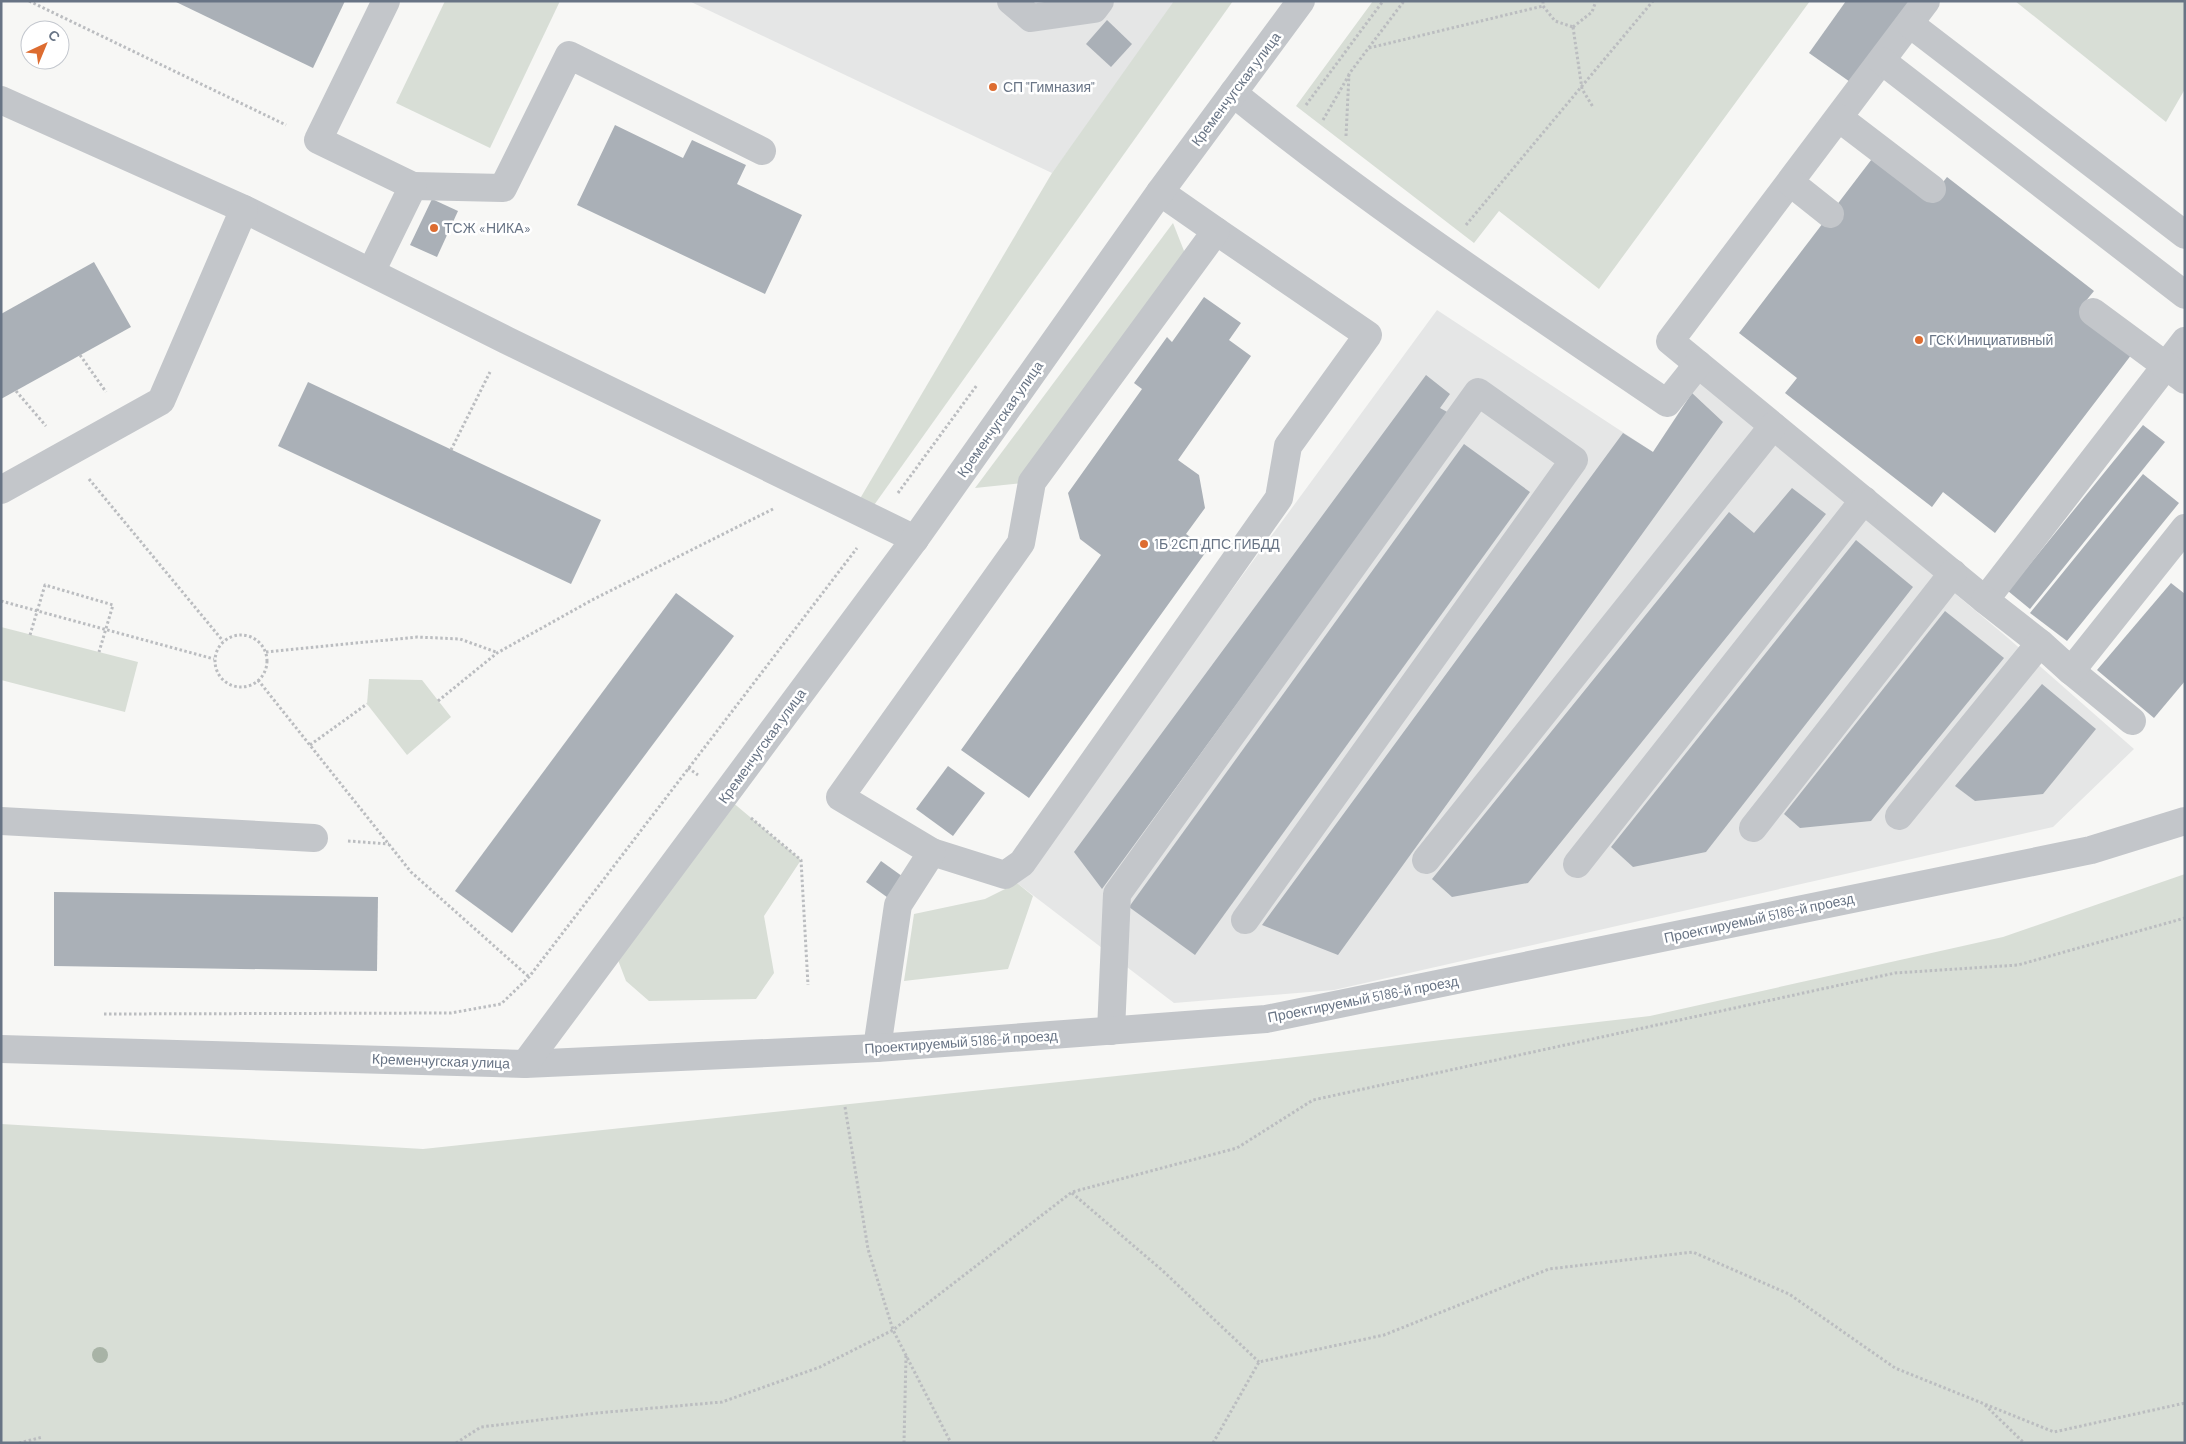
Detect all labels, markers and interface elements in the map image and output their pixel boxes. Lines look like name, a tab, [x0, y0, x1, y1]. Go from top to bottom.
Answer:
north arrow	[20, 20, 70, 70]
text: С	[45, 26, 64, 45]
street label: Кременчугская улица	[1187, 28, 1284, 149]
place label: СП "Гимназия"	[1003, 78, 1095, 95]
marker: СП "Гимназия"	[987, 81, 999, 93]
place label: ТСЖ «НИКА»	[444, 219, 531, 236]
marker: ТСЖ «НИКА»	[428, 222, 440, 234]
place label: ГСК Инициативный	[1929, 331, 2053, 348]
marker: ГСК Инициативный	[1913, 334, 1925, 346]
street label: Кременчугская улица	[953, 357, 1046, 480]
place label: 1Б 2СП ДПС ГИБДД	[1154, 535, 1280, 552]
marker: 1Б 2СП ДПС ГИБДД	[1138, 538, 1150, 550]
street label: Кременчугская улица	[714, 685, 809, 807]
street label: Проектируемый 5186-й проезд	[1662, 889, 1855, 946]
street label: Проектируемый 5186-й проезд	[1266, 972, 1460, 1025]
street label: Проектируемый 5186-й проезд	[864, 1026, 1058, 1057]
street label: Кременчугская улица	[372, 1050, 511, 1071]

